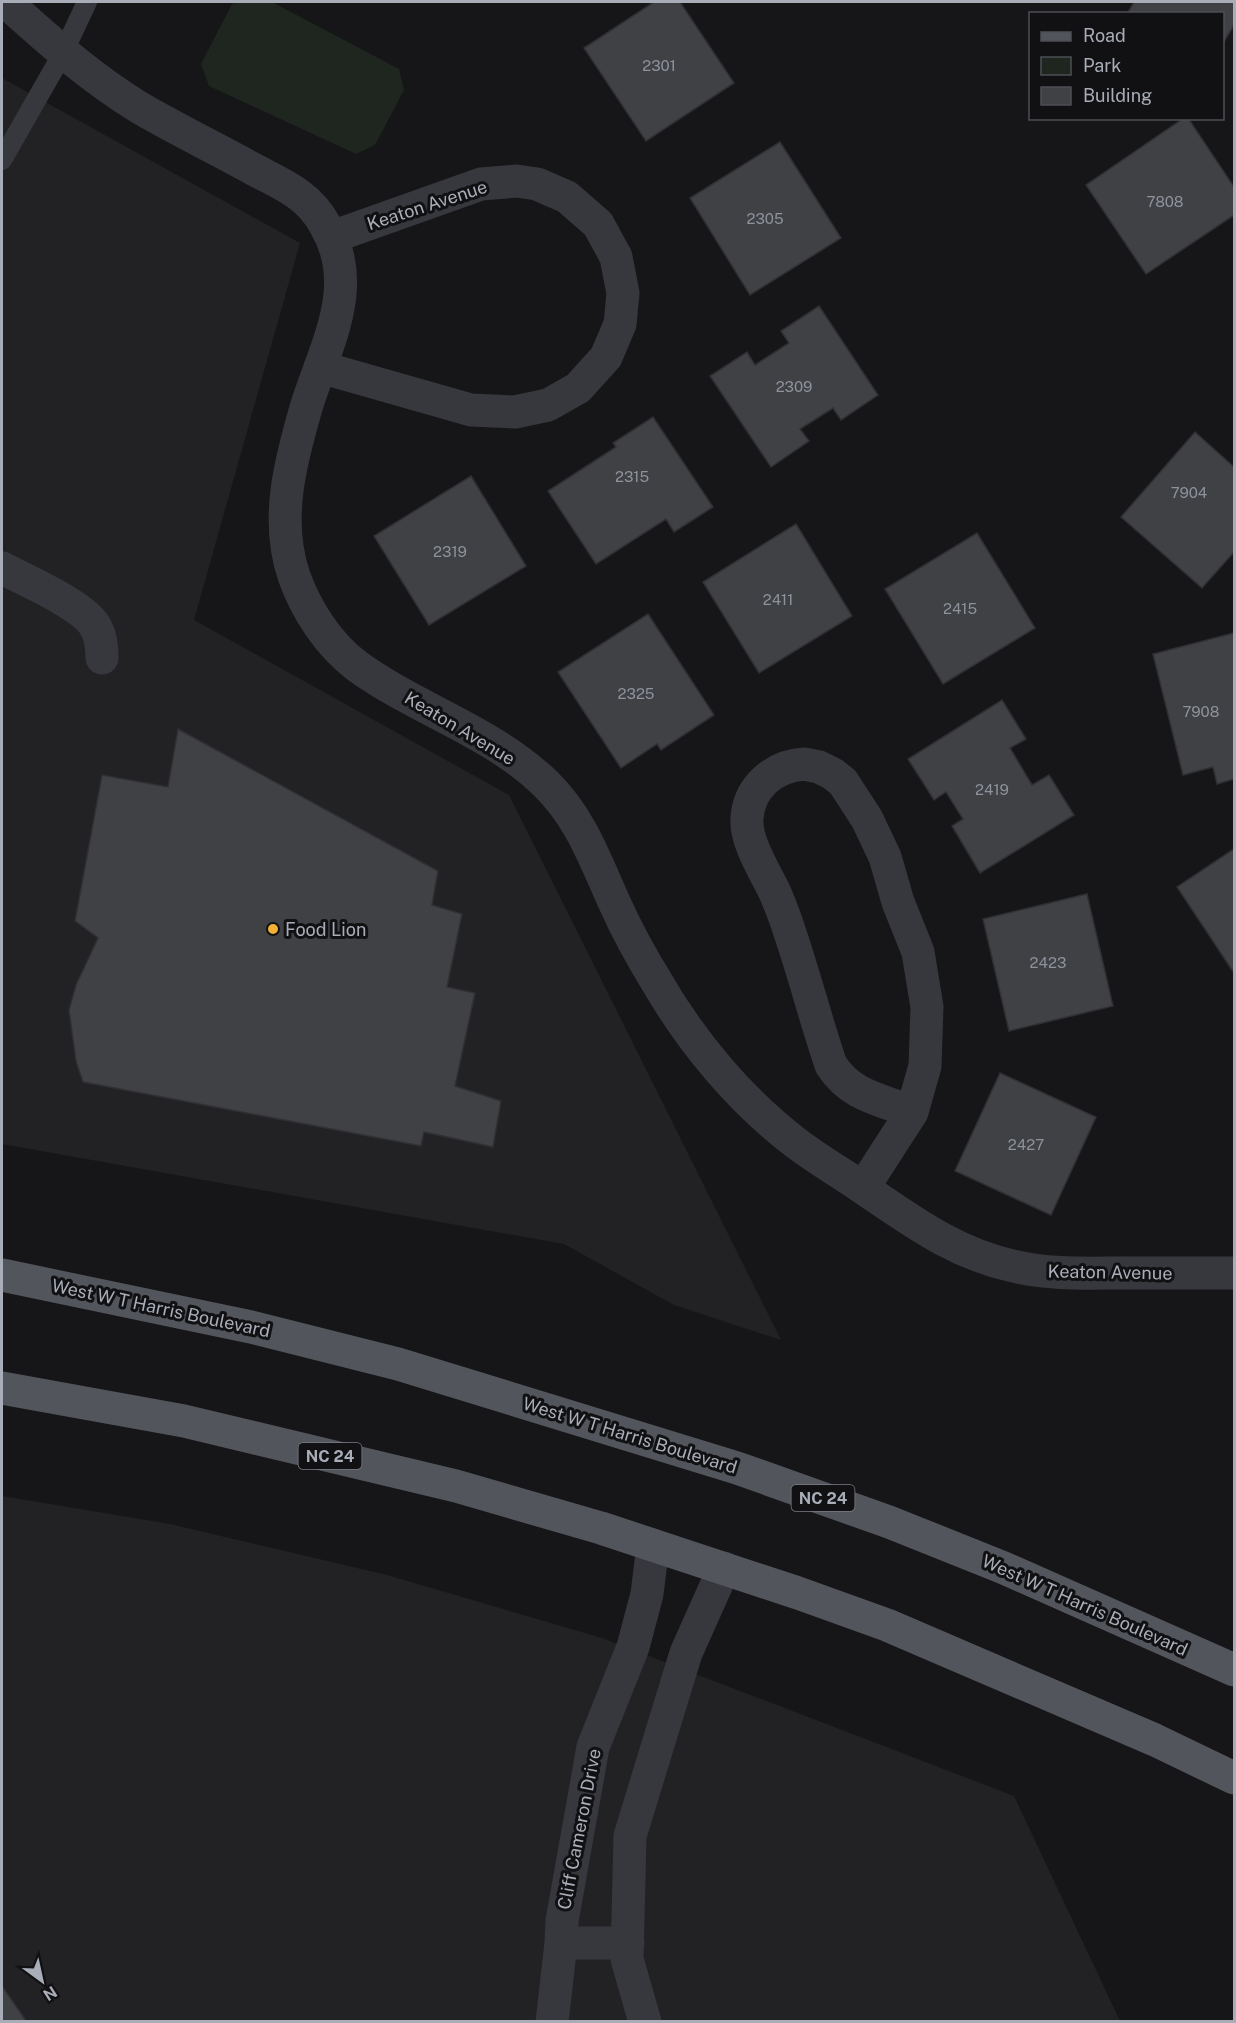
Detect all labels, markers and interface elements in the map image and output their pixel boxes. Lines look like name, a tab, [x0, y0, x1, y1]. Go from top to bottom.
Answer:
legend	[1029, 12, 1224, 120]
text: Road	[1083, 25, 1126, 46]
text: Park	[1083, 55, 1121, 76]
house number: 2301	[642, 57, 676, 74]
text: Building	[1083, 85, 1152, 106]
street label: Keaton Avenue	[364, 176, 490, 234]
house number: 7808	[1146, 193, 1184, 210]
house number: 2305	[746, 210, 784, 227]
house number: 2309	[776, 378, 812, 395]
house number: 2315	[615, 468, 649, 485]
house number: 7904	[1171, 484, 1207, 501]
house number: 2319	[433, 543, 467, 560]
house number: 2411	[763, 591, 793, 608]
house number: 2415	[943, 600, 977, 617]
house number: 2325	[618, 685, 654, 702]
street label: Keaton Avenue	[401, 687, 519, 769]
house number: 7908	[1183, 703, 1219, 720]
house number: 2419	[975, 781, 1009, 798]
place label: Food Lion	[285, 919, 366, 940]
marker: Food Lion	[266, 922, 280, 936]
house number: 2423	[1030, 954, 1066, 971]
house number: 2427	[1008, 1136, 1044, 1153]
street label: Keaton Avenue	[1047, 1260, 1173, 1284]
street label: West W T Harris Boulevard	[50, 1275, 272, 1341]
street label: West W T Harris Boulevard	[520, 1392, 740, 1478]
road number: NC 24	[298, 1443, 362, 1469]
road number: NC 24	[792, 1485, 854, 1511]
street label: West W T Harris Boulevard	[979, 1550, 1191, 1660]
street label: Cliff Cameron Drive	[553, 1747, 605, 1911]
north arrow	[12, 1951, 72, 2011]
text: N	[39, 1982, 60, 2005]

